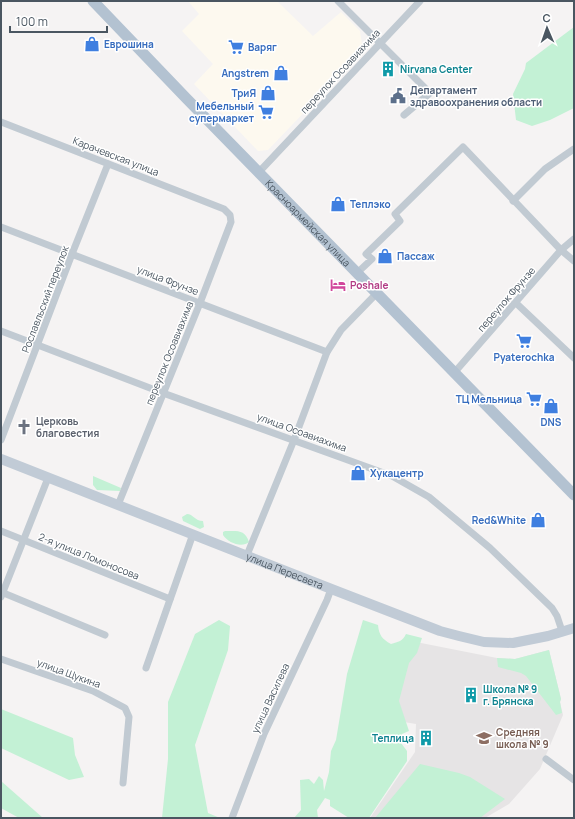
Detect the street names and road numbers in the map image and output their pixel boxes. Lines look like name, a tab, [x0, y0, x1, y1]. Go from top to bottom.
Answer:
street label: переулок Осоавиахима	[297, 26, 383, 116]
street label: Карачевская улица	[71, 133, 161, 179]
street label: Красноармейская улица	[262, 176, 354, 270]
street label: Рославльский переулок	[18, 242, 72, 355]
street label: улица Фрунзе	[135, 262, 201, 298]
street label: переулок Фрунзе	[474, 263, 538, 334]
street label: переулок Осоавиахима	[142, 299, 196, 407]
street label: улица Осоавиахима	[255, 409, 349, 455]
street label: 2-я улица Ломоносова	[37, 529, 141, 583]
street label: улица Пересвета	[244, 549, 326, 592]
street label: улица Щукина	[35, 655, 103, 691]
street label: улица Василева	[248, 661, 292, 735]

